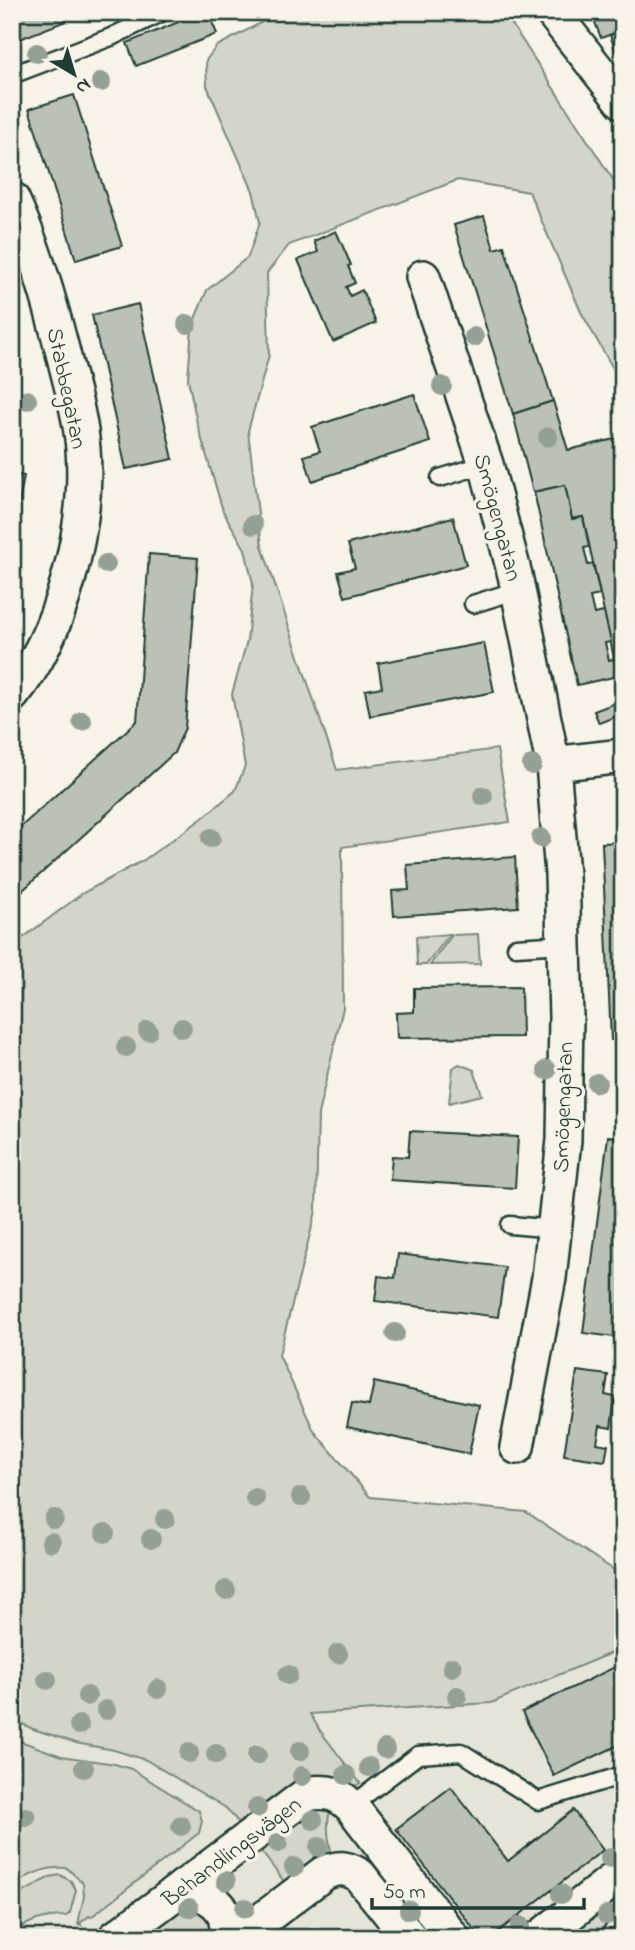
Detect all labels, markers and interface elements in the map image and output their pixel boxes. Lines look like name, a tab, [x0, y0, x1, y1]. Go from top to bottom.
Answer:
north arrow	[38, 38, 108, 108]
text: N	[69, 71, 96, 100]
street label: Stabbegatan	[36, 325, 94, 452]
street label: Smögengatan	[463, 450, 529, 585]
street label: Smögengatan	[546, 1041, 584, 1173]
street label: Behandlingsvägen	[155, 1789, 310, 1918]
scale bar	[372, 1866, 584, 1910]
text: 50 m	[383, 1878, 426, 1908]

